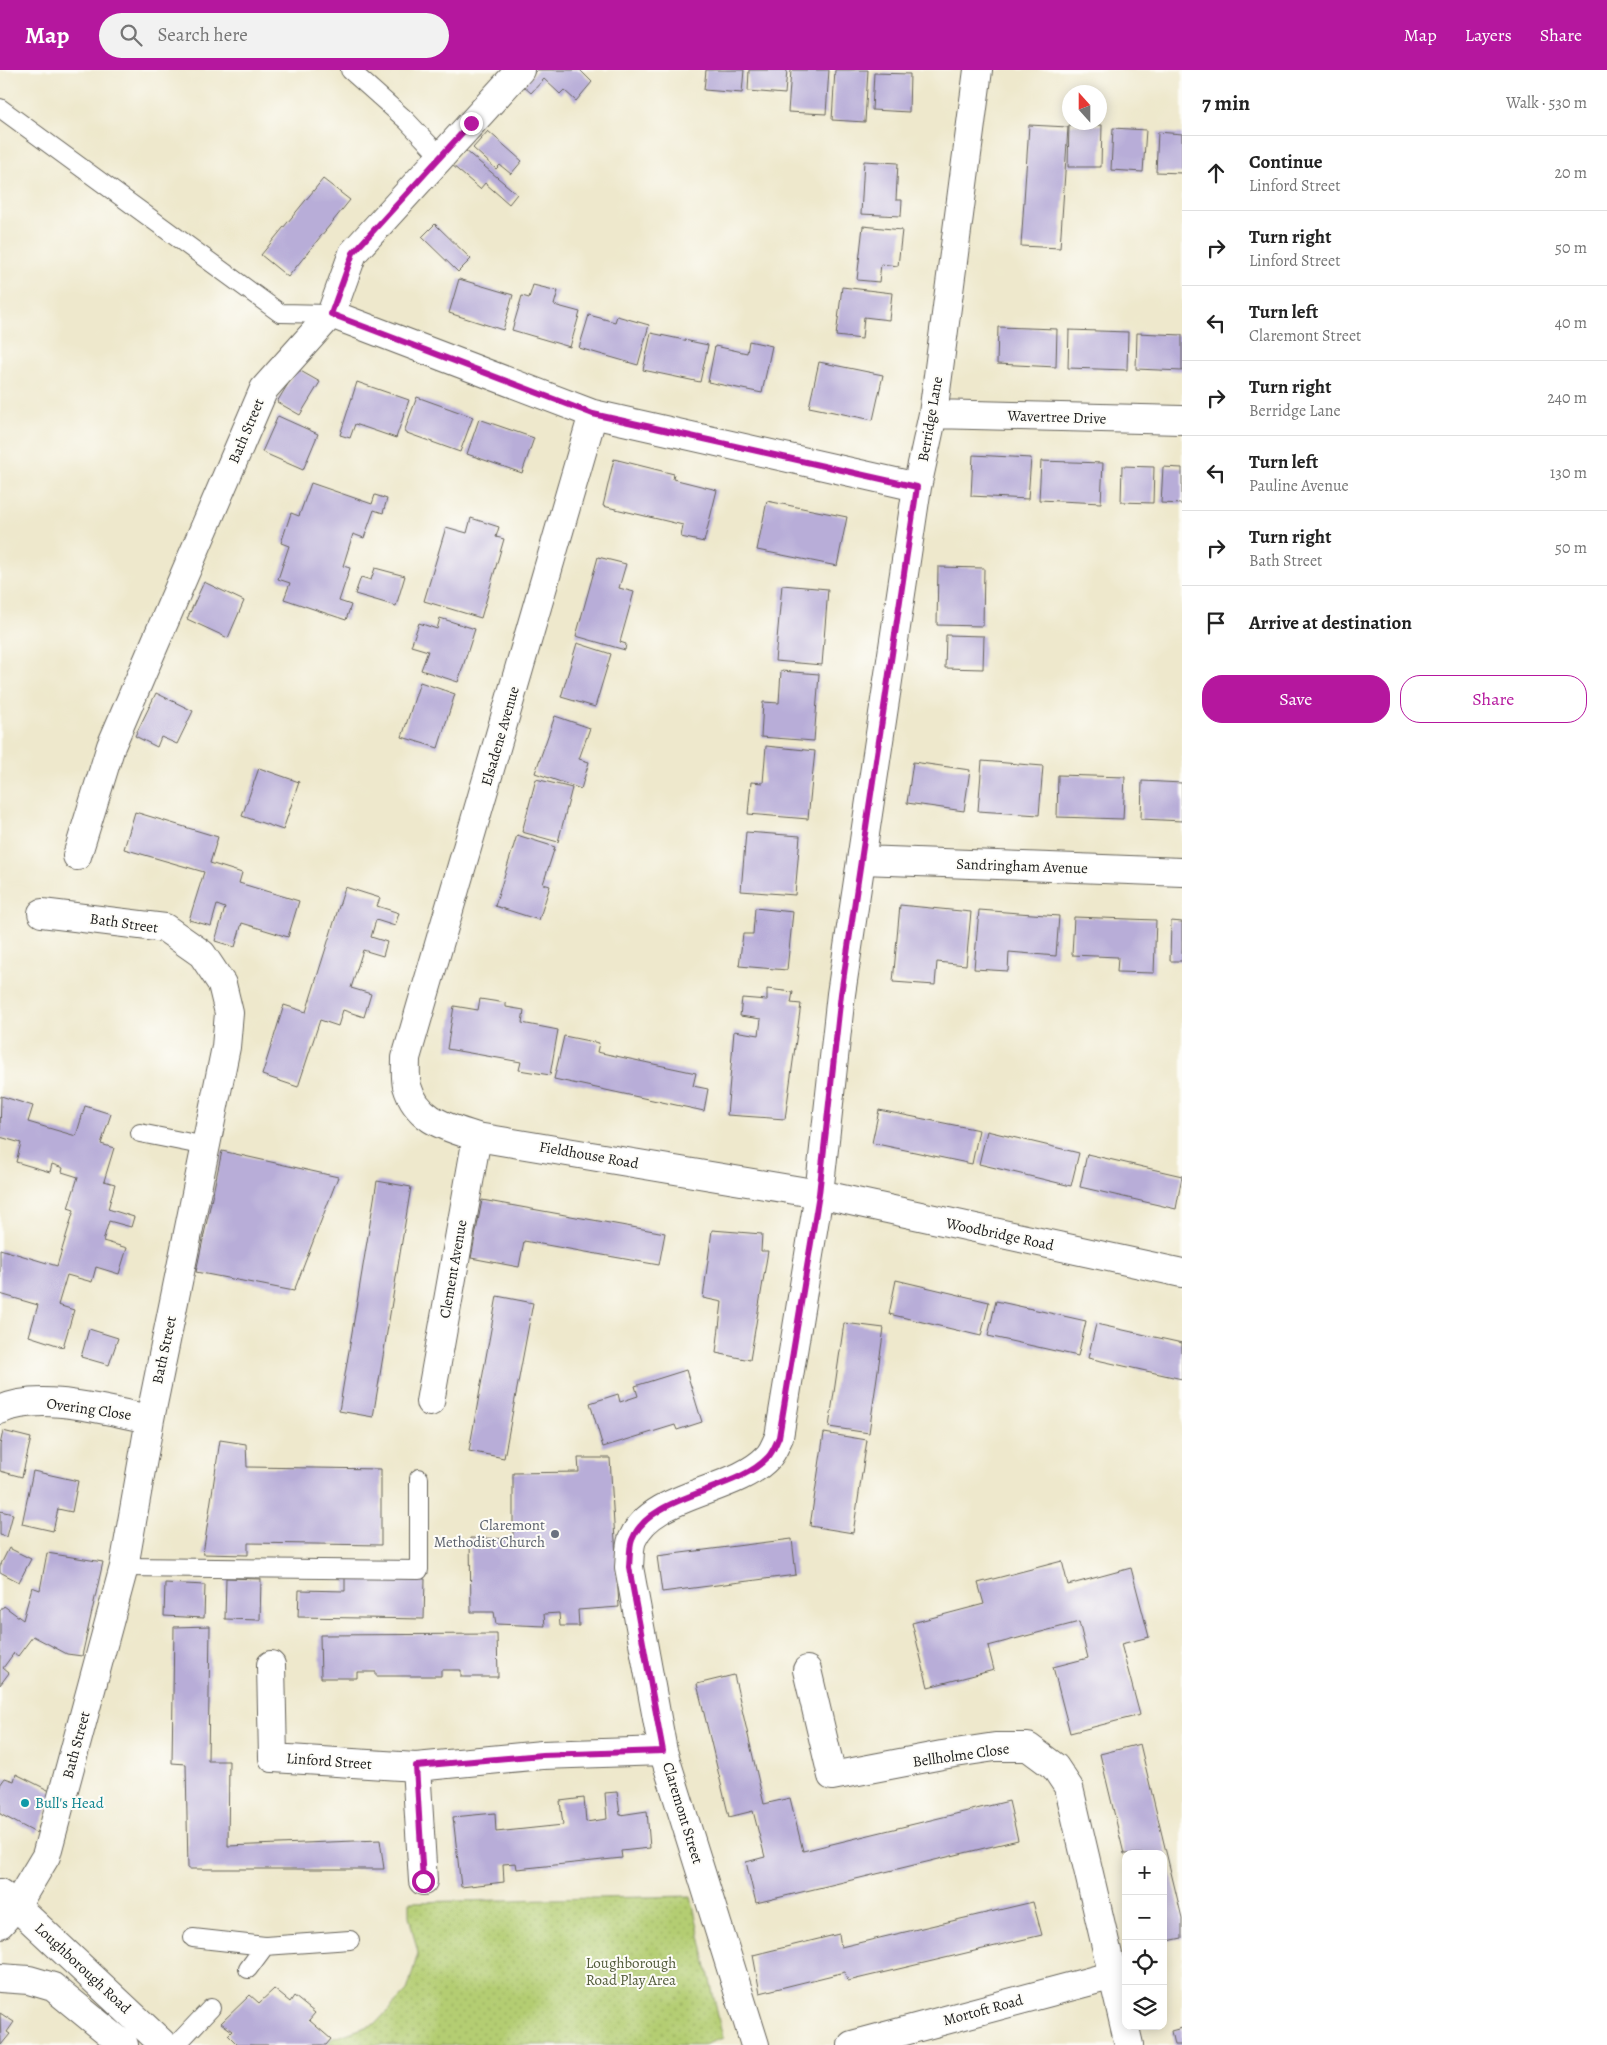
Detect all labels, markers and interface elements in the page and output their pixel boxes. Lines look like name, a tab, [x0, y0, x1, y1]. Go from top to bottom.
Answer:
search box	[99, 13, 449, 58]
text: Map	[25, 19, 69, 51]
icon: search	[117, 21, 145, 49]
text: Search here	[157, 22, 248, 48]
text: Map	[1404, 23, 1437, 47]
text: Layers	[1465, 23, 1512, 47]
text: Share	[1540, 23, 1582, 47]
north arrow	[1062, 85, 1107, 130]
text: 7 min	[1202, 89, 1250, 117]
text: Walk · 530 m	[1506, 92, 1587, 114]
route end	[460, 112, 483, 135]
text: Continue	[1249, 149, 1323, 175]
icon: ahead	[1202, 159, 1230, 187]
text: 20 m	[1554, 162, 1587, 184]
text: Linford Street	[1249, 175, 1340, 197]
text: Turn right	[1249, 224, 1331, 250]
icon: right	[1202, 234, 1230, 262]
text: 50 m	[1555, 237, 1587, 259]
text: Linford Street	[1249, 250, 1340, 272]
text: Turn left	[1249, 299, 1318, 325]
icon: left	[1202, 309, 1230, 337]
text: 40 m	[1555, 312, 1587, 334]
text: Claremont Street	[1249, 325, 1361, 347]
text: Turn right	[1249, 374, 1331, 400]
street label: Berridge Lane	[913, 375, 947, 463]
icon: right	[1202, 384, 1230, 412]
text: 240 m	[1547, 387, 1587, 409]
street label: Bath Street	[223, 395, 269, 467]
text: Berridge Lane	[1249, 400, 1341, 422]
street label: Wavertree Drive	[1006, 405, 1107, 429]
text: Turn left	[1249, 449, 1318, 475]
icon: left	[1202, 459, 1230, 487]
text: 130 m	[1550, 462, 1587, 484]
text: Pauline Avenue	[1249, 475, 1349, 497]
text: Turn right	[1249, 524, 1331, 550]
icon: right	[1202, 534, 1230, 562]
text: 50 m	[1555, 537, 1587, 559]
text: Bath Street	[1249, 550, 1322, 572]
icon: arrive	[1202, 609, 1230, 637]
text: Arrive at destination	[1249, 610, 1412, 636]
button: Save	[1202, 675, 1390, 723]
button: Share	[1400, 675, 1587, 723]
street label: Elsadene Avenue	[476, 684, 524, 788]
street label: Sandringham Avenue	[956, 854, 1088, 878]
street label: Bath Street	[89, 908, 159, 938]
street label: Fieldhouse Road	[538, 1136, 641, 1174]
street label: Woodbridge Road	[943, 1213, 1057, 1255]
street label: Clement Avenue	[434, 1218, 472, 1320]
street label: Bath Street	[147, 1314, 181, 1386]
street label: Overing Close	[45, 1393, 133, 1425]
place label: Claremont Methodist Church	[434, 1515, 545, 1552]
marker: Claremont Methodist Church	[549, 1528, 561, 1540]
street label: Bath Street	[57, 1709, 95, 1781]
street label: Bellholme Close	[911, 1738, 1011, 1772]
street label: Linford Street	[286, 1748, 372, 1774]
street label: Claremont Street	[658, 1760, 708, 1866]
place label: Bull's Head	[35, 1793, 105, 1813]
marker: Bull's Head	[19, 1797, 31, 1809]
map controls	[1122, 1850, 1167, 2030]
button: +	[1122, 1850, 1167, 1895]
route start	[412, 1870, 435, 1893]
button: −	[1122, 1895, 1167, 1940]
street label: Loughborough Road	[31, 1918, 136, 2018]
button: locate	[1122, 1940, 1167, 1985]
park label: Loughborough Road Play Area	[586, 1953, 676, 1990]
button: layers	[1122, 1985, 1167, 2030]
street label: Mortoft Road	[941, 1989, 1026, 2030]

